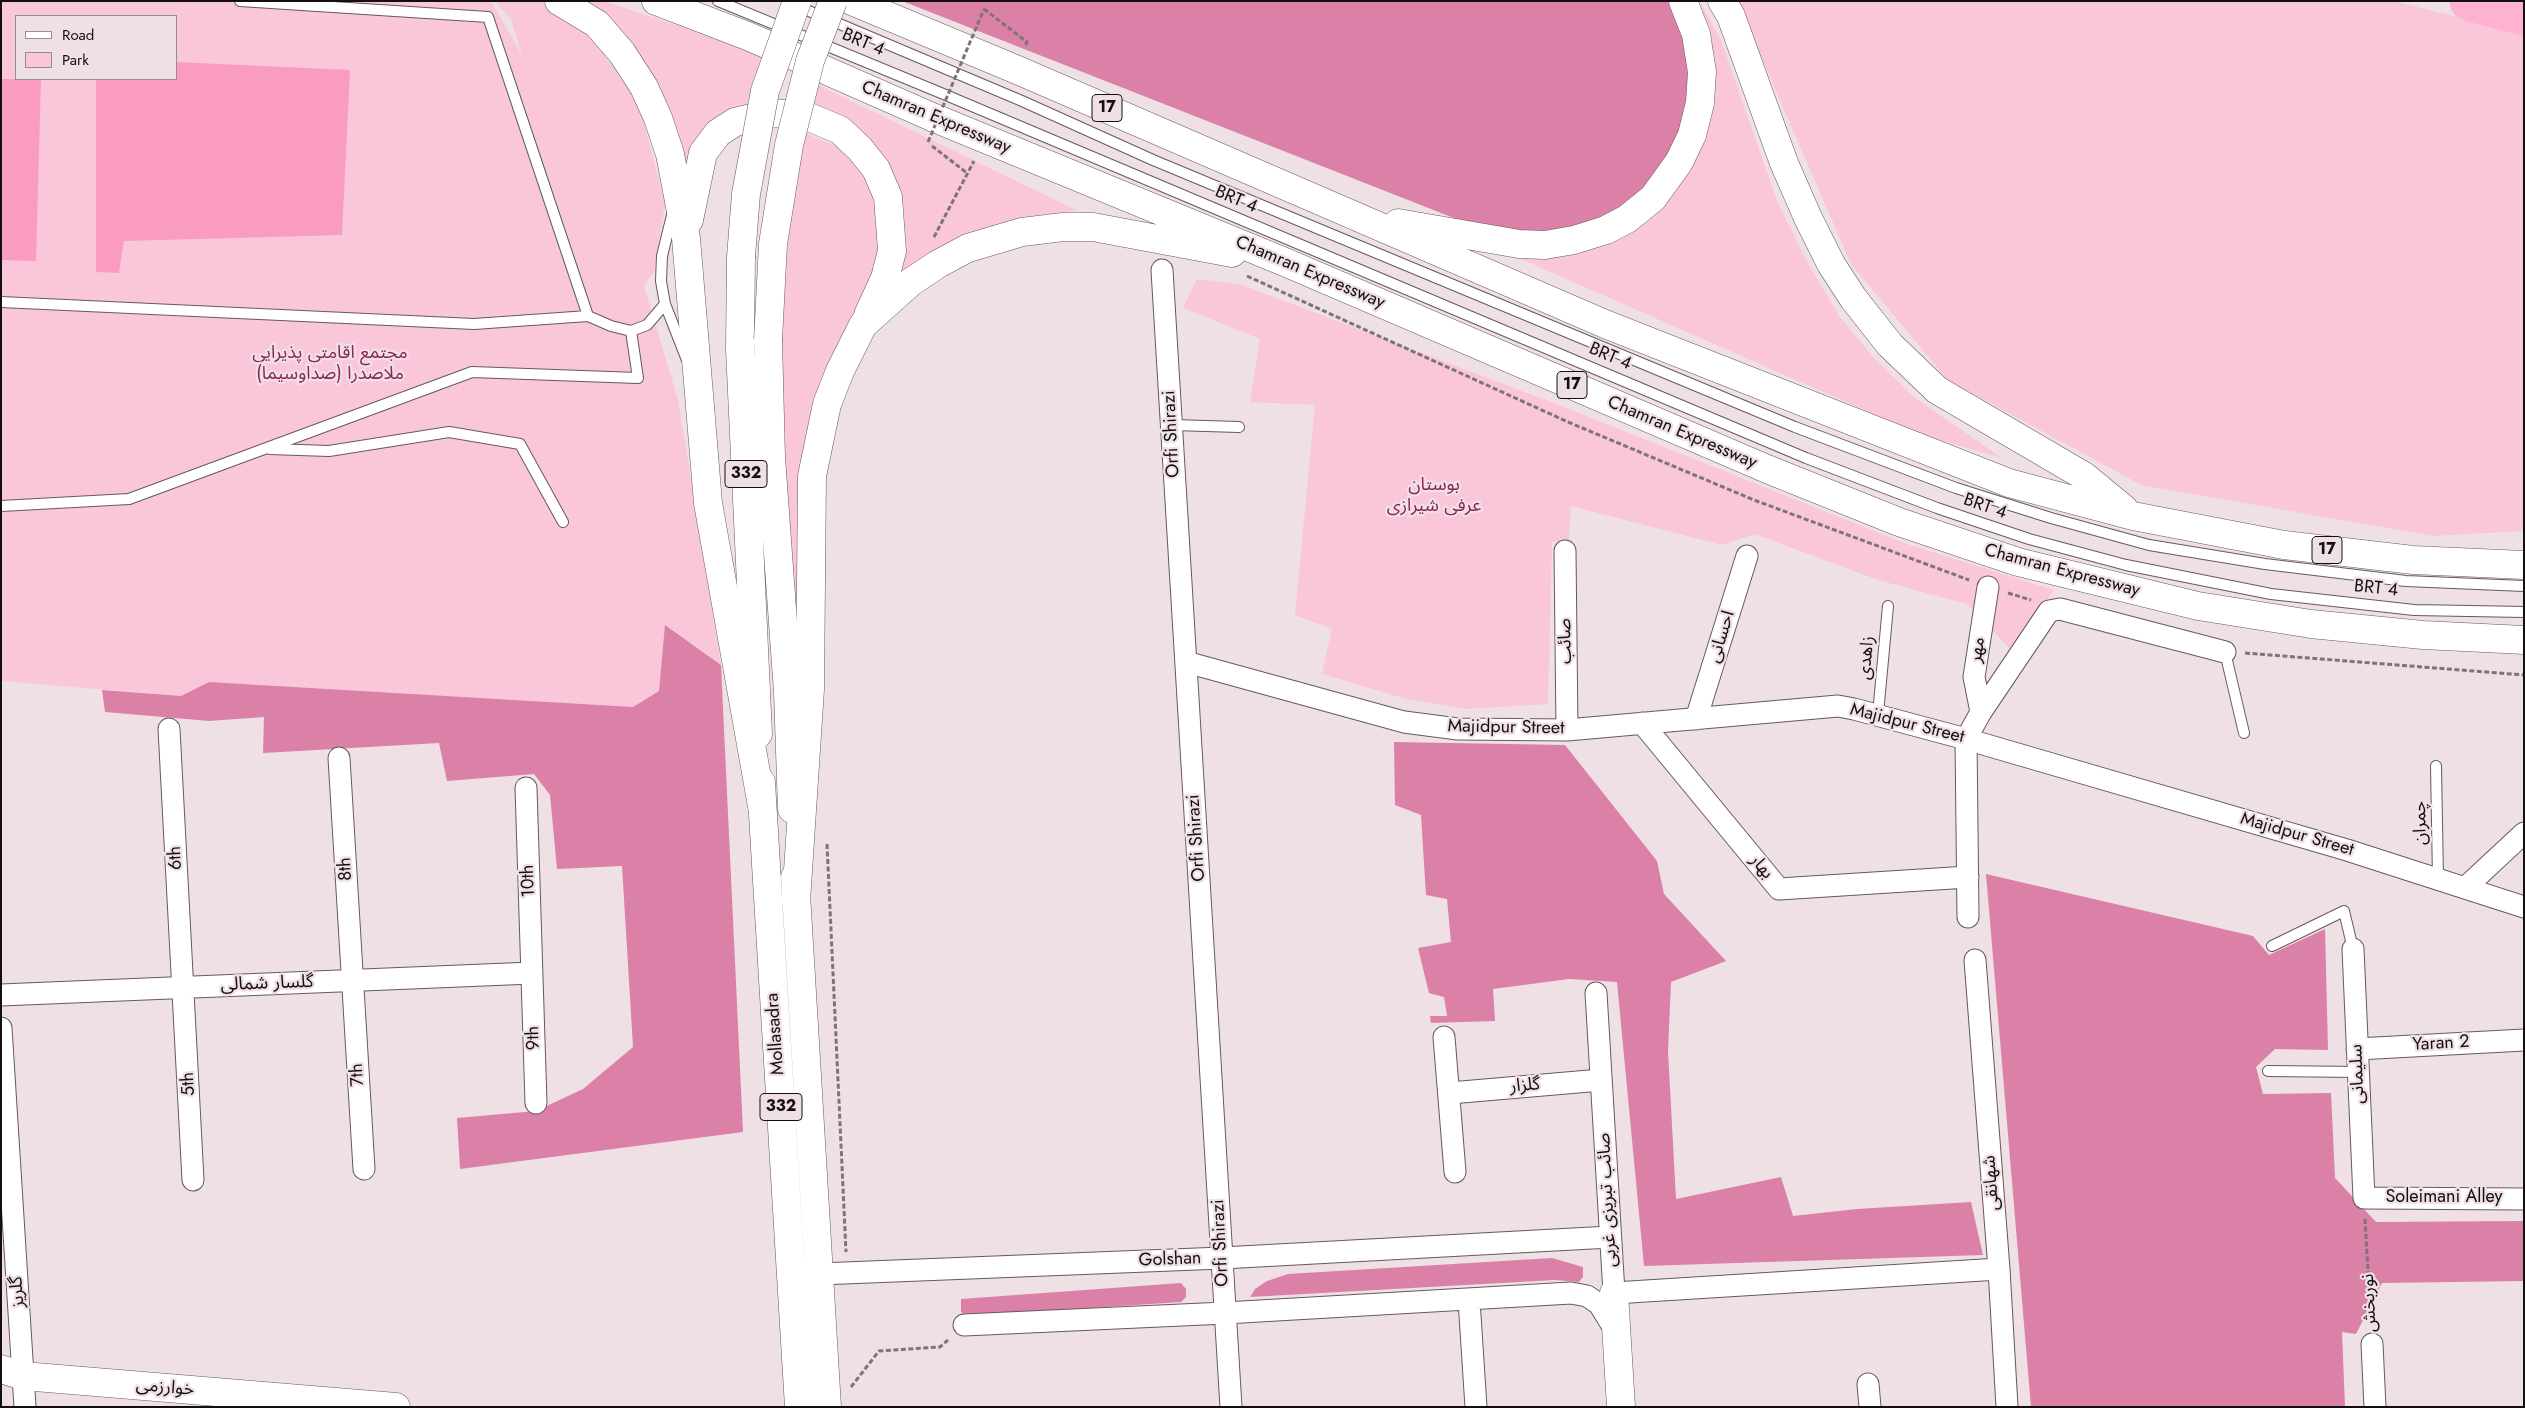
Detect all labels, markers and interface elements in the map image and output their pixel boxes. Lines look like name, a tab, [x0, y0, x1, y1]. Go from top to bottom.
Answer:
legend	[15, 15, 178, 80]
text: Road	[62, 24, 94, 46]
street label: BRT 4	[838, 24, 888, 62]
text: Park	[62, 49, 89, 71]
street label: Chamran Expressway	[858, 77, 1014, 159]
road number: 17	[1092, 95, 1122, 122]
street label: BRT 4	[1211, 181, 1261, 219]
street label: Chamran Expressway	[1232, 232, 1388, 314]
street label: BRT 4	[1585, 338, 1635, 376]
park label: مجتمع اقامتی پذیرایی ملاصدرا (صداوسیما)	[252, 343, 408, 386]
road number: 17	[1557, 372, 1587, 398]
street label: Orfi Shirazi	[1159, 390, 1185, 478]
street label: Chamran Expressway	[1604, 392, 1760, 474]
road number: 332	[725, 460, 767, 488]
park label: بوستان عرفی شیرازی	[1387, 475, 1481, 518]
street label: BRT 4	[1960, 490, 2010, 524]
road number: 17	[2312, 536, 2342, 564]
street label: Chamran Expressway	[1982, 540, 2142, 602]
street label: BRT 4	[2353, 576, 2399, 602]
street label: احسانی	[1704, 608, 1740, 666]
street label: صائب	[1555, 618, 1577, 664]
street label: زاهدی	[1854, 635, 1880, 681]
street label: مهر	[1965, 636, 1991, 664]
street label: Majidpur Street	[1848, 699, 1966, 749]
street label: Majidpur Street	[1447, 716, 1565, 740]
street label: Orfi Shirazi	[1183, 794, 1211, 882]
street label: چمران	[2410, 801, 2432, 845]
street label: Majidpur Street	[2238, 809, 2356, 861]
street label: 6th	[165, 845, 187, 871]
street label: بهار	[1744, 850, 1778, 884]
street label: 8th	[335, 857, 357, 881]
street label: 10th	[518, 864, 540, 898]
street label: گلسار شمالی	[220, 972, 314, 996]
street label: Mollasadra	[762, 992, 790, 1076]
street label: 9th	[523, 1026, 545, 1050]
street label: Yaran 2	[2412, 1032, 2470, 1056]
street label: سلیمانی	[2346, 1044, 2370, 1104]
street label: 7th	[347, 1063, 369, 1087]
street label: 5th	[178, 1071, 200, 1097]
street label: گلزار	[1509, 1074, 1541, 1098]
road number: 332	[760, 1094, 802, 1120]
street label: صائب تبریزی غربی	[1594, 1132, 1622, 1268]
street label: شهانقی	[1979, 1155, 2005, 1211]
street label: Soleimani Alley	[2385, 1187, 2503, 1209]
street label: Orfi Shirazi	[1208, 1199, 1234, 1287]
street label: Golshan	[1138, 1248, 1202, 1272]
street label: نوربخش	[2358, 1273, 2382, 1333]
street label: گلریز	[6, 1275, 30, 1309]
street label: خوارزمی	[135, 1375, 195, 1401]

